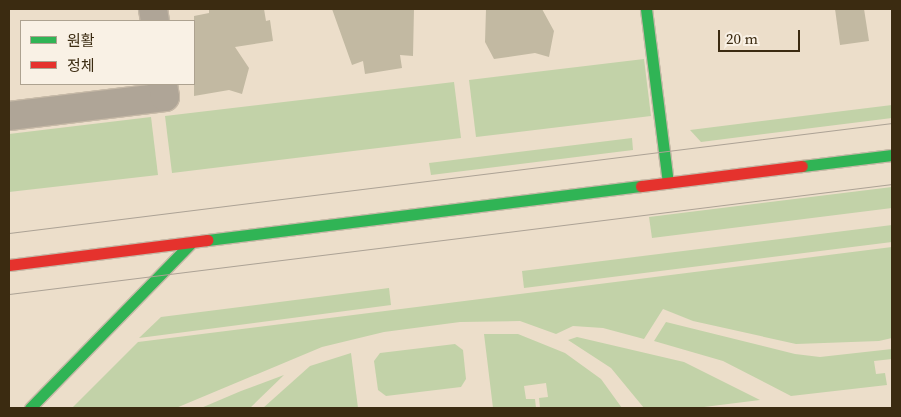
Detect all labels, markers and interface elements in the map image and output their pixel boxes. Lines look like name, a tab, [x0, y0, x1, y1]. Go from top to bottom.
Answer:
legend	[20, 20, 195, 85]
scale bar	[721, 20, 804, 52]
text: 20 m	[726, 28, 758, 49]
text: 원활	[67, 30, 95, 51]
text: 정체	[67, 55, 95, 76]

